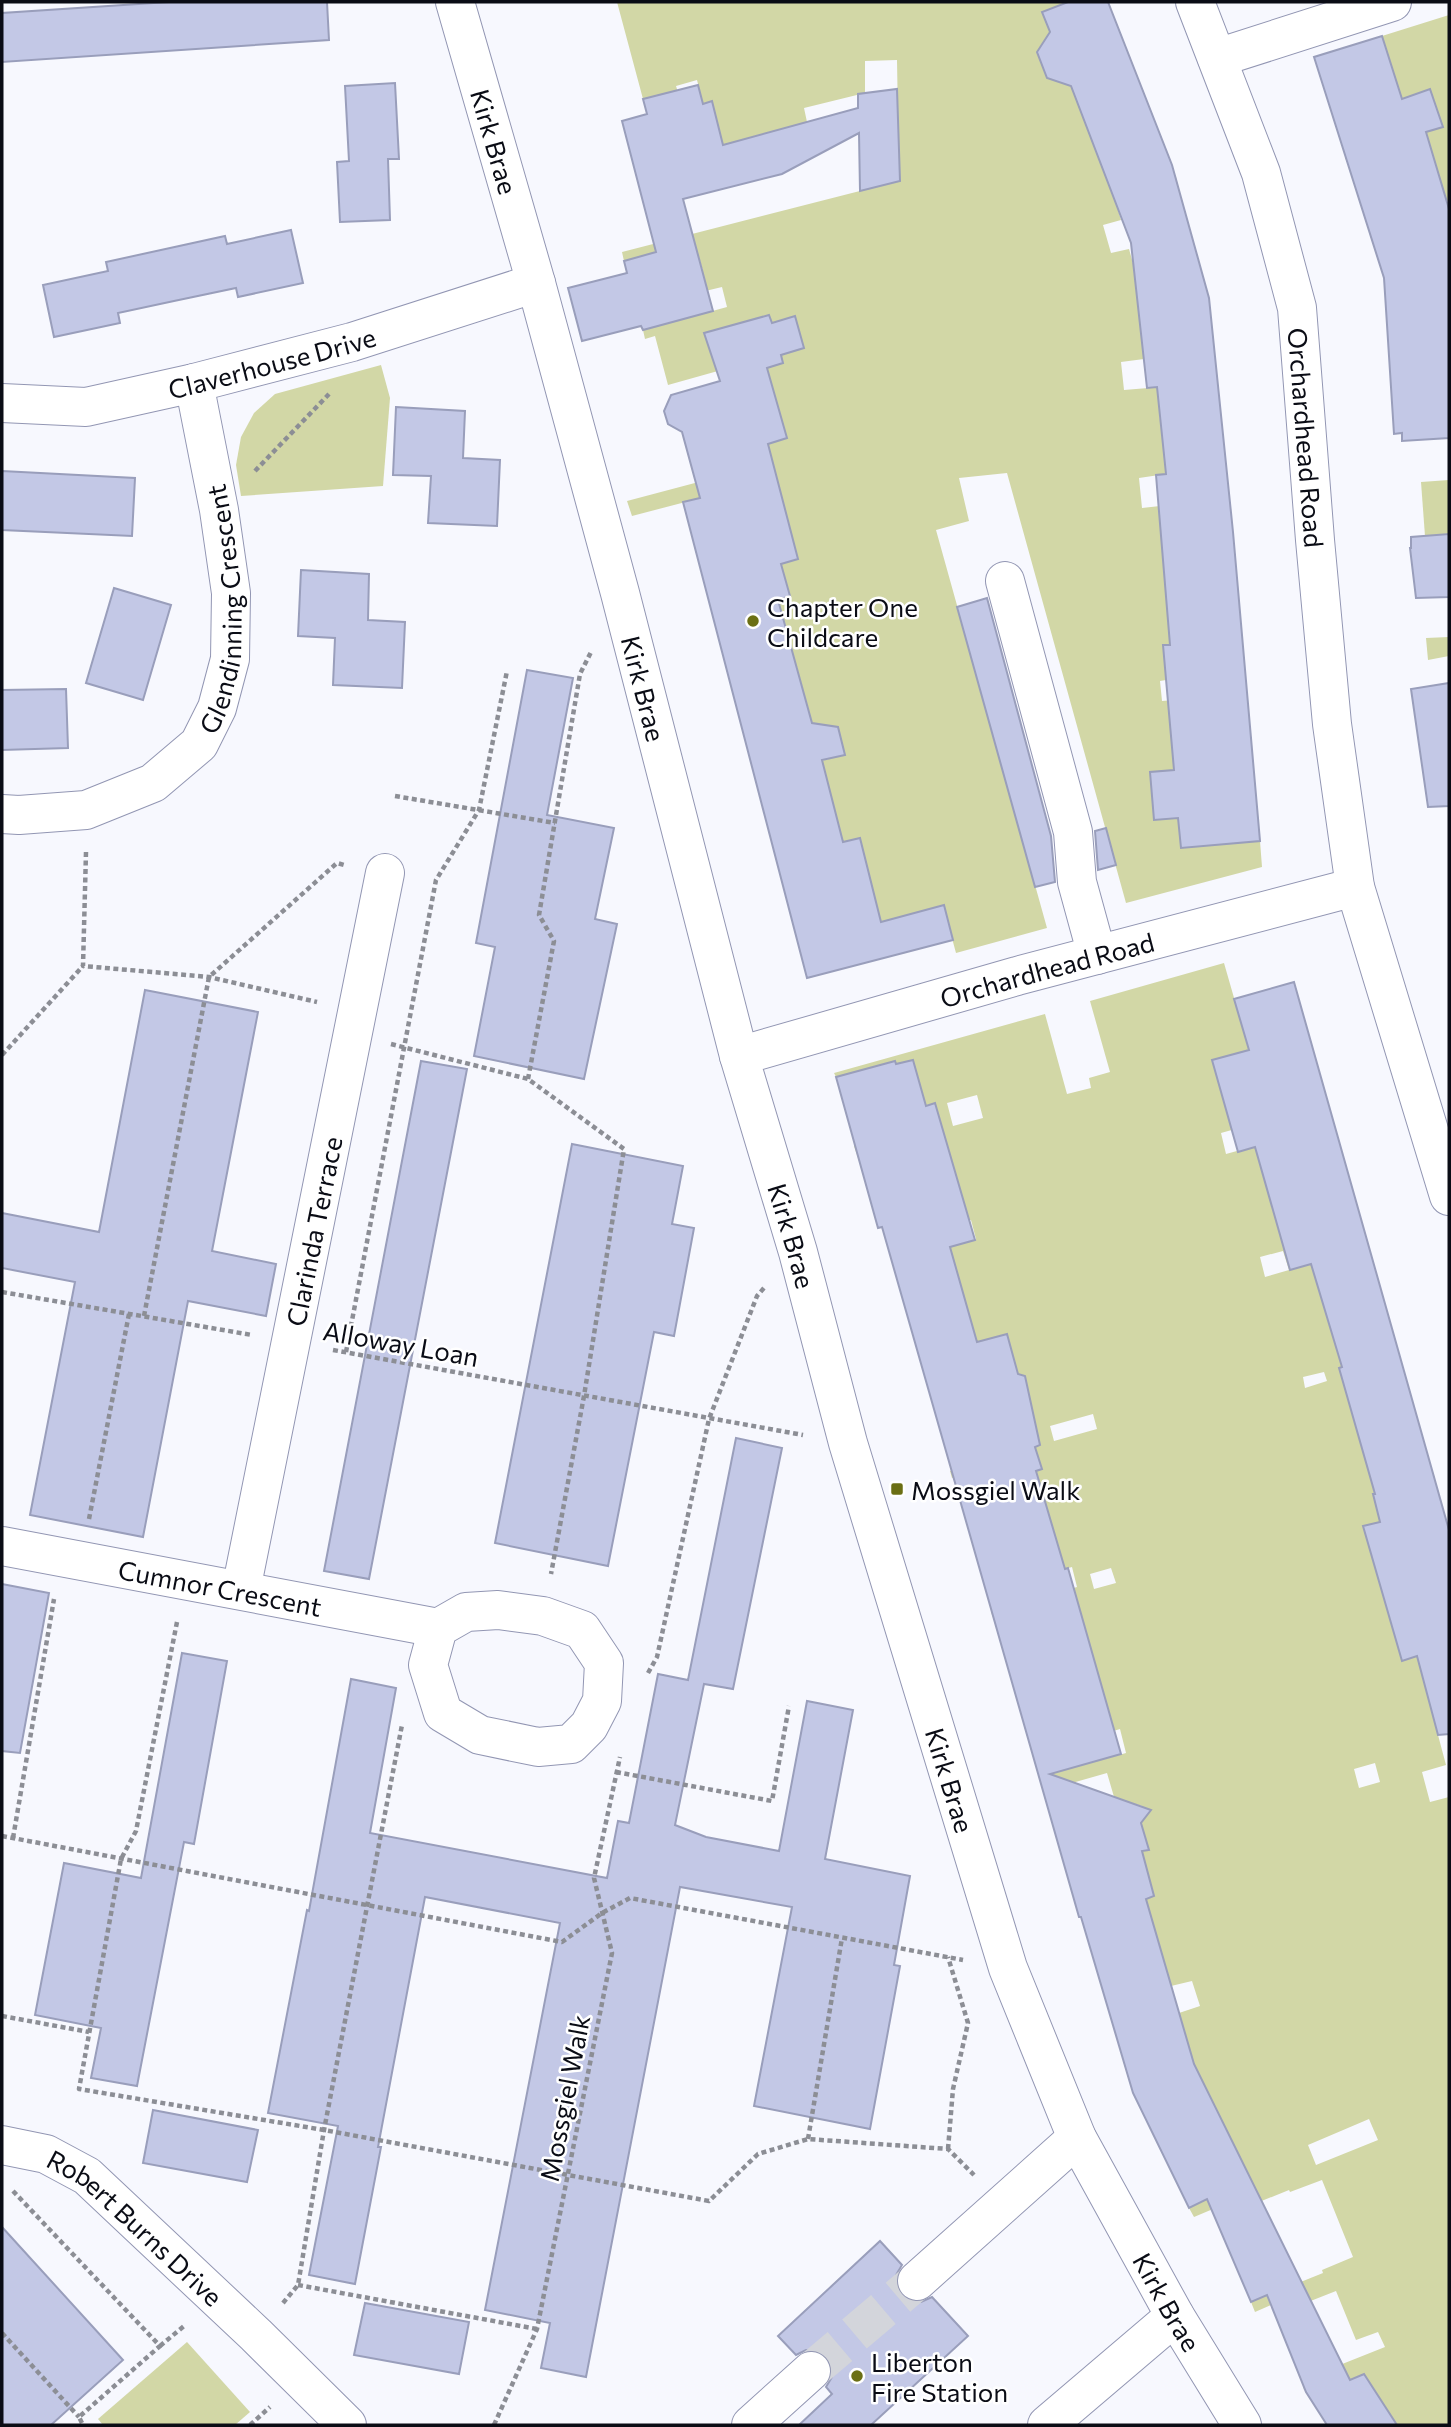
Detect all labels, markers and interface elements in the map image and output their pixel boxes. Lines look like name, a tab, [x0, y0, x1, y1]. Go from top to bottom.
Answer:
street label: Kirk Brae	[465, 85, 525, 197]
street label: Claverhouse Drive	[165, 320, 379, 404]
street label: Orchardhead Road	[1283, 326, 1331, 549]
street label: Glendinning Crescent	[192, 482, 247, 738]
place label: Chapter One Childcare	[767, 591, 918, 652]
marker: Chapter One Childcare	[745, 613, 761, 629]
street label: Kirk Brae	[616, 632, 673, 744]
street label: Orchardhead Road	[936, 925, 1157, 1013]
street label: Clarinda Terrace	[279, 1134, 347, 1329]
street label: Kirk Brae	[763, 1179, 822, 1291]
street label: Alloway Loan	[321, 1314, 481, 1372]
place label: Mossgiel Walk	[911, 1474, 1080, 1505]
marker: Mossgiel Walk	[889, 1481, 905, 1497]
street label: Cumnor Crescent	[116, 1553, 324, 1621]
street label: Kirk Brae	[920, 1724, 981, 1836]
street label: Mossgiel Walk	[533, 2012, 595, 2184]
street label: Robert Burns Drive	[42, 2142, 230, 2312]
street label: Kirk Brae	[1128, 2247, 1208, 2356]
place label: Liberton Fire Station	[871, 2346, 1008, 2407]
marker: Liberton Fire Station	[849, 2368, 865, 2384]

